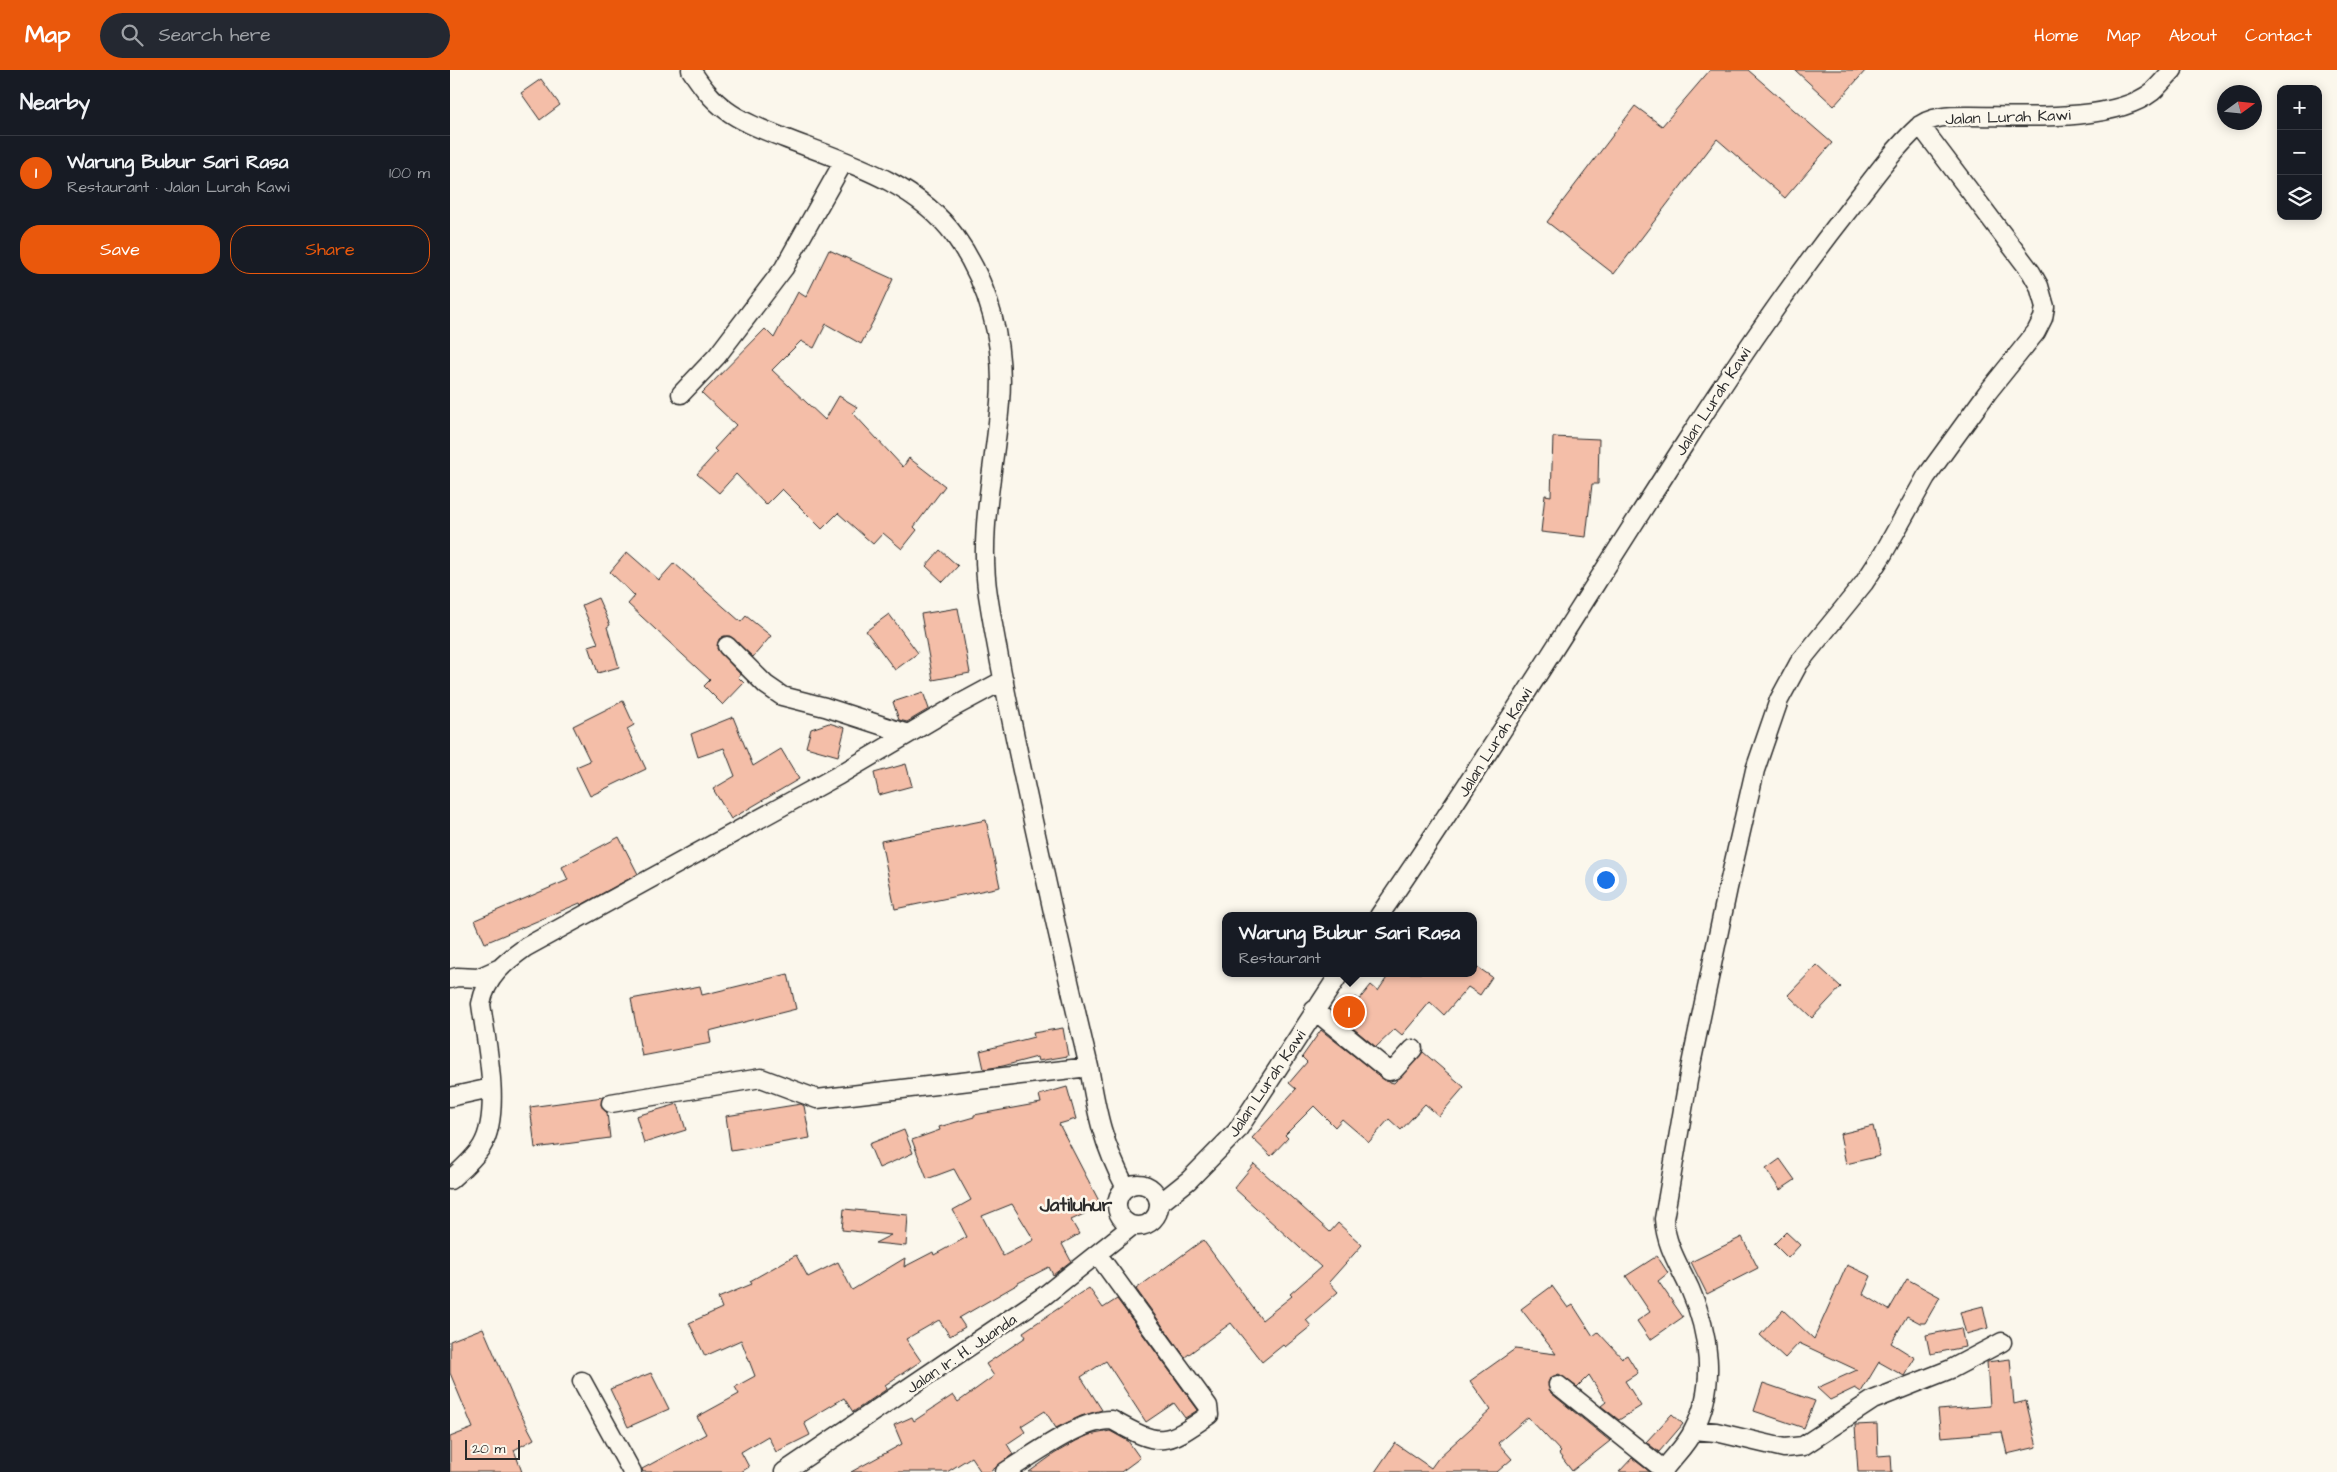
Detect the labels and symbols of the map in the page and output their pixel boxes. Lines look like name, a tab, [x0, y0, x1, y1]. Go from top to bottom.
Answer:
north arrow	[2217, 85, 2262, 130]
street label: Jalan Lurah Kawi	[1945, 104, 2072, 130]
street label: Jalan Lurah Kawi	[1669, 343, 1757, 460]
street label: Jalan Lurah Kawi	[1452, 683, 1538, 802]
your location	[1593, 867, 1619, 893]
pin: 1	[1333, 993, 1365, 1031]
street label: Jalan Lurah Kawi	[1223, 1025, 1311, 1142]
district label: Jatiluhur	[1039, 1192, 1113, 1219]
street label: Jalan Ir. H. Juanda	[902, 1309, 1021, 1399]
scale bar	[465, 1437, 520, 1460]

